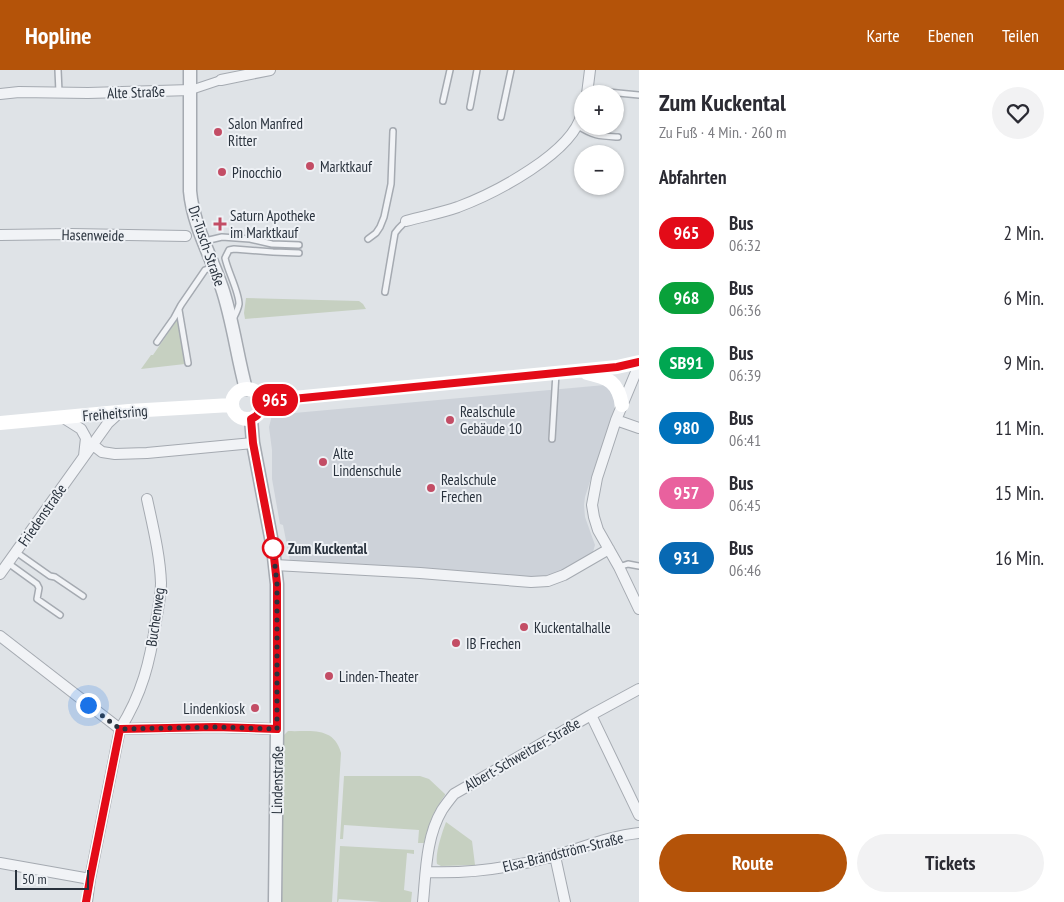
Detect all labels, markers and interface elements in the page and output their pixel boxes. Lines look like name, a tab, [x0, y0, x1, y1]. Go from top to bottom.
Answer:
text: Hopline	[25, 20, 91, 51]
text: Karte	[866, 24, 900, 47]
text: Ebenen	[928, 24, 974, 47]
text: Teilen	[1002, 24, 1039, 47]
street label: Alte Straße	[107, 81, 165, 103]
map controls	[574, 85, 624, 195]
button: +	[574, 85, 624, 135]
text: Zum Kuckental	[659, 87, 786, 118]
button: heart	[992, 87, 1044, 139]
place label: Salon Manfred Ritter	[228, 114, 303, 150]
text: Zu Fuß · 4 Min. · 260 m	[659, 122, 786, 142]
marker: Salon Manfred Ritter	[212, 126, 224, 138]
button: −	[574, 145, 624, 195]
place label: Marktkauf	[320, 157, 373, 176]
marker: Marktkauf	[304, 160, 316, 172]
place label: Pinocchio	[232, 163, 282, 182]
text: Abfahrten	[659, 165, 726, 189]
marker: Pinocchio	[216, 166, 228, 178]
street label: Dr.-Tusch-Straße	[184, 203, 230, 289]
place label: Saturn Apotheke im Marktkauf	[230, 206, 315, 242]
text: Bus	[729, 211, 753, 235]
marker: Saturn Apotheke im Marktkauf	[214, 218, 226, 230]
text: 965	[674, 221, 699, 244]
text: 2 Min.	[1003, 221, 1044, 245]
street label: Hasenweide	[61, 225, 125, 245]
text: 06:32	[729, 235, 761, 255]
text: Bus	[729, 276, 753, 300]
text: 968	[674, 286, 699, 309]
text: 6 Min.	[1003, 286, 1044, 310]
text: 06:36	[729, 300, 761, 320]
text: Bus	[729, 341, 753, 365]
text: SB91	[670, 351, 703, 374]
text: 9 Min.	[1003, 351, 1044, 375]
text: 06:39	[729, 365, 761, 385]
line badge: 965	[246, 384, 304, 416]
text: 965	[262, 388, 288, 411]
street label: Freiheitsring	[82, 401, 148, 425]
place label: Realschule Gebäude 10	[460, 402, 522, 438]
text: Bus	[729, 406, 753, 430]
marker: Realschule Gebäude 10	[444, 414, 456, 426]
text: 980	[674, 416, 699, 439]
text: 11 Min.	[995, 416, 1044, 440]
text: 06:41	[729, 430, 761, 450]
place label: Alte Lindenschule	[333, 444, 402, 480]
marker: Alte Lindenschule	[317, 456, 329, 468]
place label: Realschule Frechen	[441, 470, 497, 506]
text: Bus	[729, 471, 753, 495]
street label: Friedenstraße	[14, 480, 70, 550]
text: 957	[674, 481, 699, 504]
text: 15 Min.	[995, 481, 1044, 505]
marker: Realschule Frechen	[425, 482, 437, 494]
text: 06:45	[729, 495, 761, 515]
text: Bus	[729, 536, 753, 560]
marker: Zum Kuckental	[262, 537, 284, 559]
place label: Zum Kuckental	[288, 539, 368, 558]
text: 931	[674, 546, 699, 569]
text: 16 Min.	[995, 546, 1044, 570]
text: 06:46	[729, 560, 761, 580]
street label: Buchenweg	[141, 586, 169, 648]
place label: Kuckentalhalle	[534, 618, 611, 637]
marker: Kuckentalhalle	[518, 621, 530, 633]
place label: IB Frechen	[466, 634, 521, 653]
marker: IB Frechen	[450, 637, 462, 649]
place label: Linden-Theater	[339, 667, 419, 686]
marker: Linden-Theater	[323, 670, 335, 682]
your location	[76, 693, 101, 718]
place label: Lindenkiosk	[183, 699, 245, 718]
marker: Lindenkiosk	[249, 702, 261, 714]
street label: Albert-Schweitzer-Straße	[461, 713, 583, 795]
street label: Lindenstraße	[267, 746, 287, 814]
street label: Elsa-Brändström-Straße	[501, 828, 625, 876]
button: Route	[659, 834, 847, 892]
button: Tickets	[857, 834, 1044, 892]
scale bar	[15, 867, 89, 890]
text: 50 m	[22, 870, 47, 888]

